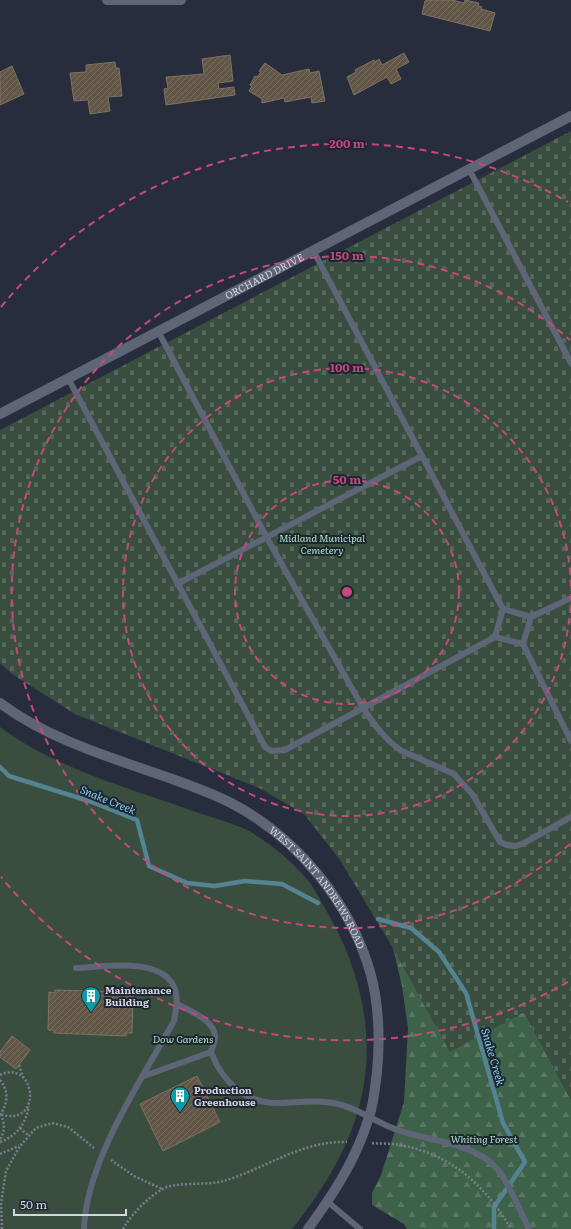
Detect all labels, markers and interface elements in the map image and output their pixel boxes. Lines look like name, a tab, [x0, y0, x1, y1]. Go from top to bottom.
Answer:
text: 200 m	[329, 134, 365, 152]
text: 150 m	[330, 246, 364, 264]
street label: ORCHARD DRIVE	[222, 249, 306, 302]
text: 100 m	[330, 358, 364, 376]
text: 50 m	[333, 470, 361, 488]
park label: Midland Municipal Cemetery	[279, 530, 365, 557]
centre of rings	[340, 585, 354, 599]
water label: Snake Creek	[78, 781, 139, 818]
street label: WEST SAINT ANDREWS ROAD	[266, 822, 369, 951]
place label: Maintenance Building	[105, 982, 172, 1009]
building icon: Maintenance Building	[80, 985, 102, 1013]
water label: Snake Creek	[478, 1026, 510, 1087]
park label: Dow Gardens	[153, 1031, 213, 1046]
place label: Production Greenhouse	[194, 1082, 256, 1109]
building icon: Production Greenhouse	[169, 1085, 191, 1113]
park label: Whiting Forest	[451, 1131, 517, 1146]
scale bar	[14, 1191, 126, 1217]
text: 50 m	[20, 1195, 47, 1213]

